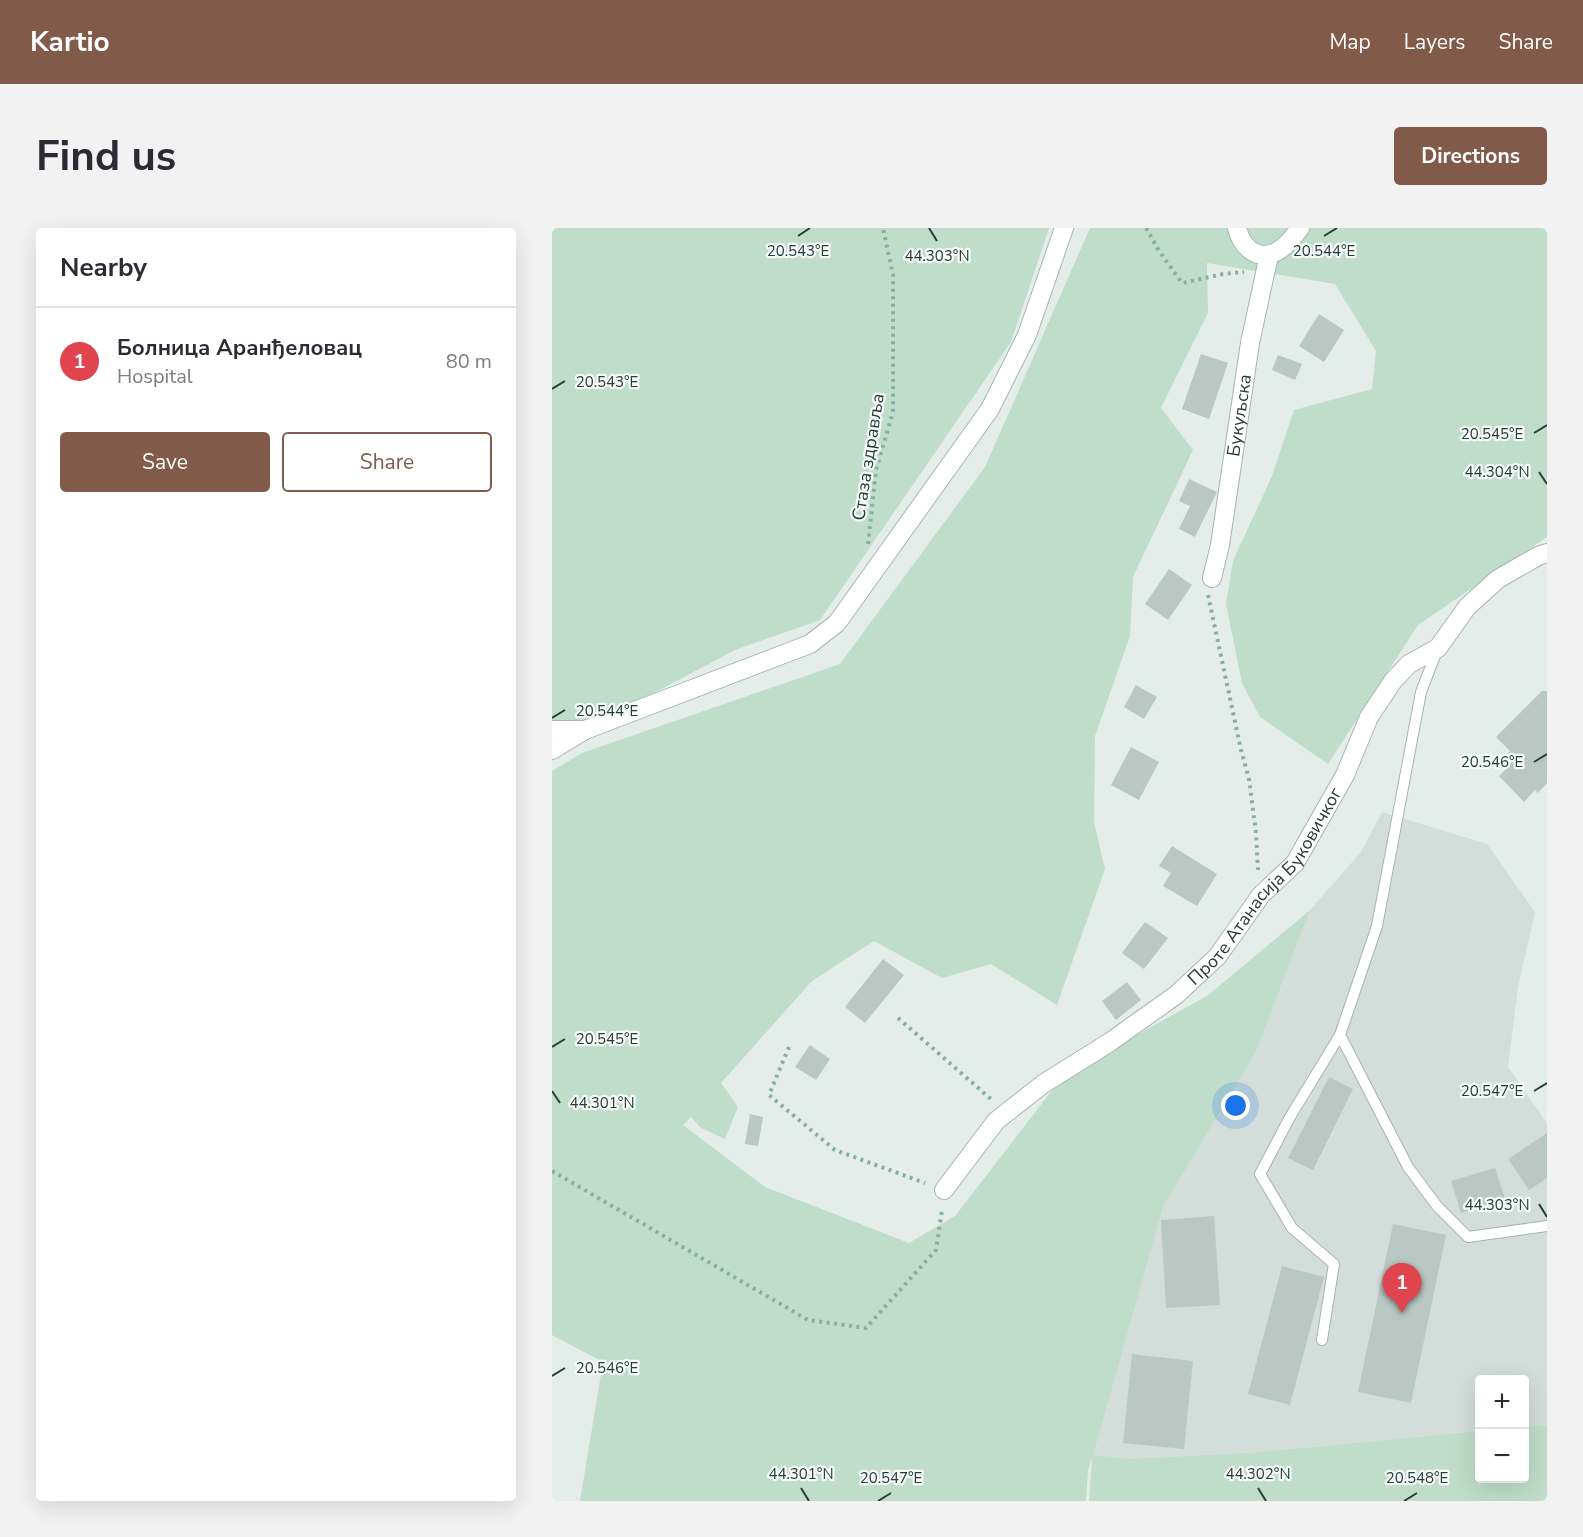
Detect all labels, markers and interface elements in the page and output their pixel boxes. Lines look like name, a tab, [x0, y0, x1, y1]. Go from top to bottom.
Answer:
text: Kartio	[30, 23, 110, 61]
text: Map	[1329, 28, 1371, 56]
text: Layers	[1404, 28, 1465, 56]
text: Share	[1498, 28, 1553, 56]
button: Directions	[1394, 127, 1547, 185]
text: Find us	[36, 128, 176, 185]
text: 20.543°E	[767, 241, 829, 261]
text: 20.544°E	[1293, 241, 1355, 261]
text: 44.303°N	[904, 246, 970, 266]
text: Nearby	[60, 250, 147, 285]
text: Болница Аранђеловац	[117, 333, 362, 363]
text: 1	[74, 348, 86, 375]
text: 80 m	[446, 348, 492, 375]
text: Hospital	[117, 363, 193, 390]
text: 20.543°E	[576, 372, 638, 392]
street label: Букуљска	[1221, 373, 1257, 458]
street label: Стаза здравља	[846, 392, 890, 522]
text: 20.545°E	[1461, 424, 1523, 444]
button: Save	[60, 432, 270, 492]
button: Share	[282, 432, 492, 492]
text: 44.304°N	[1464, 462, 1530, 482]
text: 20.544°E	[576, 701, 638, 721]
text: 20.546°E	[1461, 752, 1523, 772]
street label: Проте Атанасија Буковичког	[1182, 783, 1348, 990]
text: 20.545°E	[576, 1029, 638, 1049]
text: 20.547°E	[1461, 1081, 1523, 1101]
your location	[1221, 1091, 1250, 1120]
text: 44.301°N	[569, 1093, 635, 1113]
text: 44.303°N	[1464, 1195, 1530, 1215]
pin: 1	[1382, 1264, 1422, 1313]
text: 20.546°E	[576, 1358, 638, 1378]
map controls	[1475, 1375, 1529, 1483]
button: +	[1475, 1375, 1529, 1429]
button: −	[1475, 1429, 1529, 1483]
text: 44.301°N	[768, 1464, 834, 1484]
text: 44.302°N	[1225, 1464, 1291, 1484]
text: 20.547°E	[860, 1468, 922, 1488]
text: 20.548°E	[1386, 1468, 1448, 1488]

